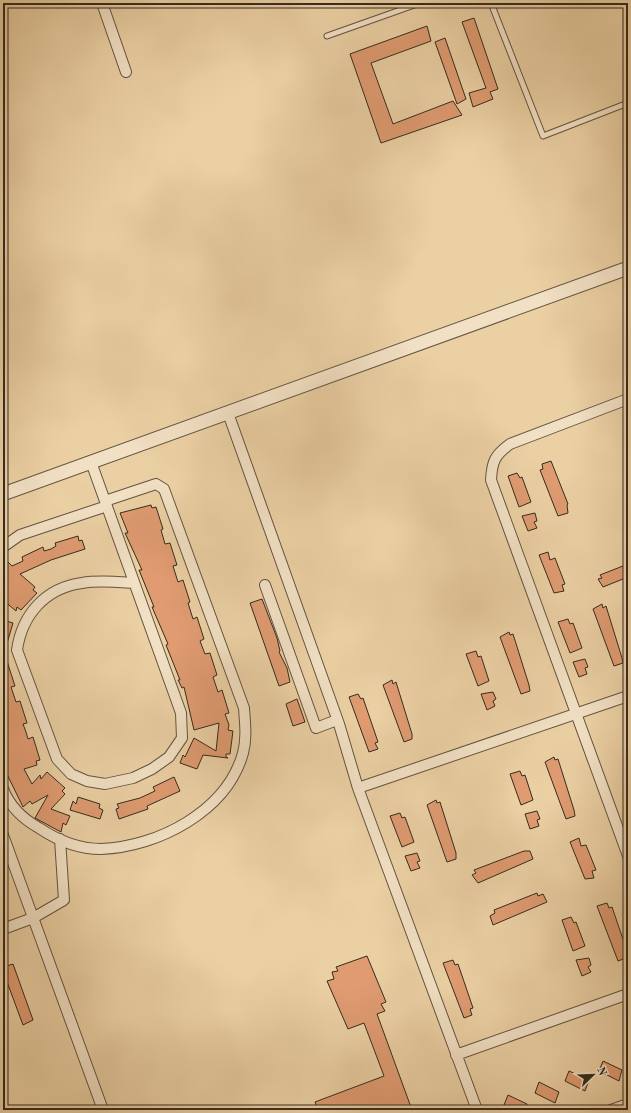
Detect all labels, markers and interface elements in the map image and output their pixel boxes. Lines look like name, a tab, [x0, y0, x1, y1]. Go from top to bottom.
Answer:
north arrow	[573, 1055, 613, 1095]
text: N	[594, 1066, 608, 1078]

